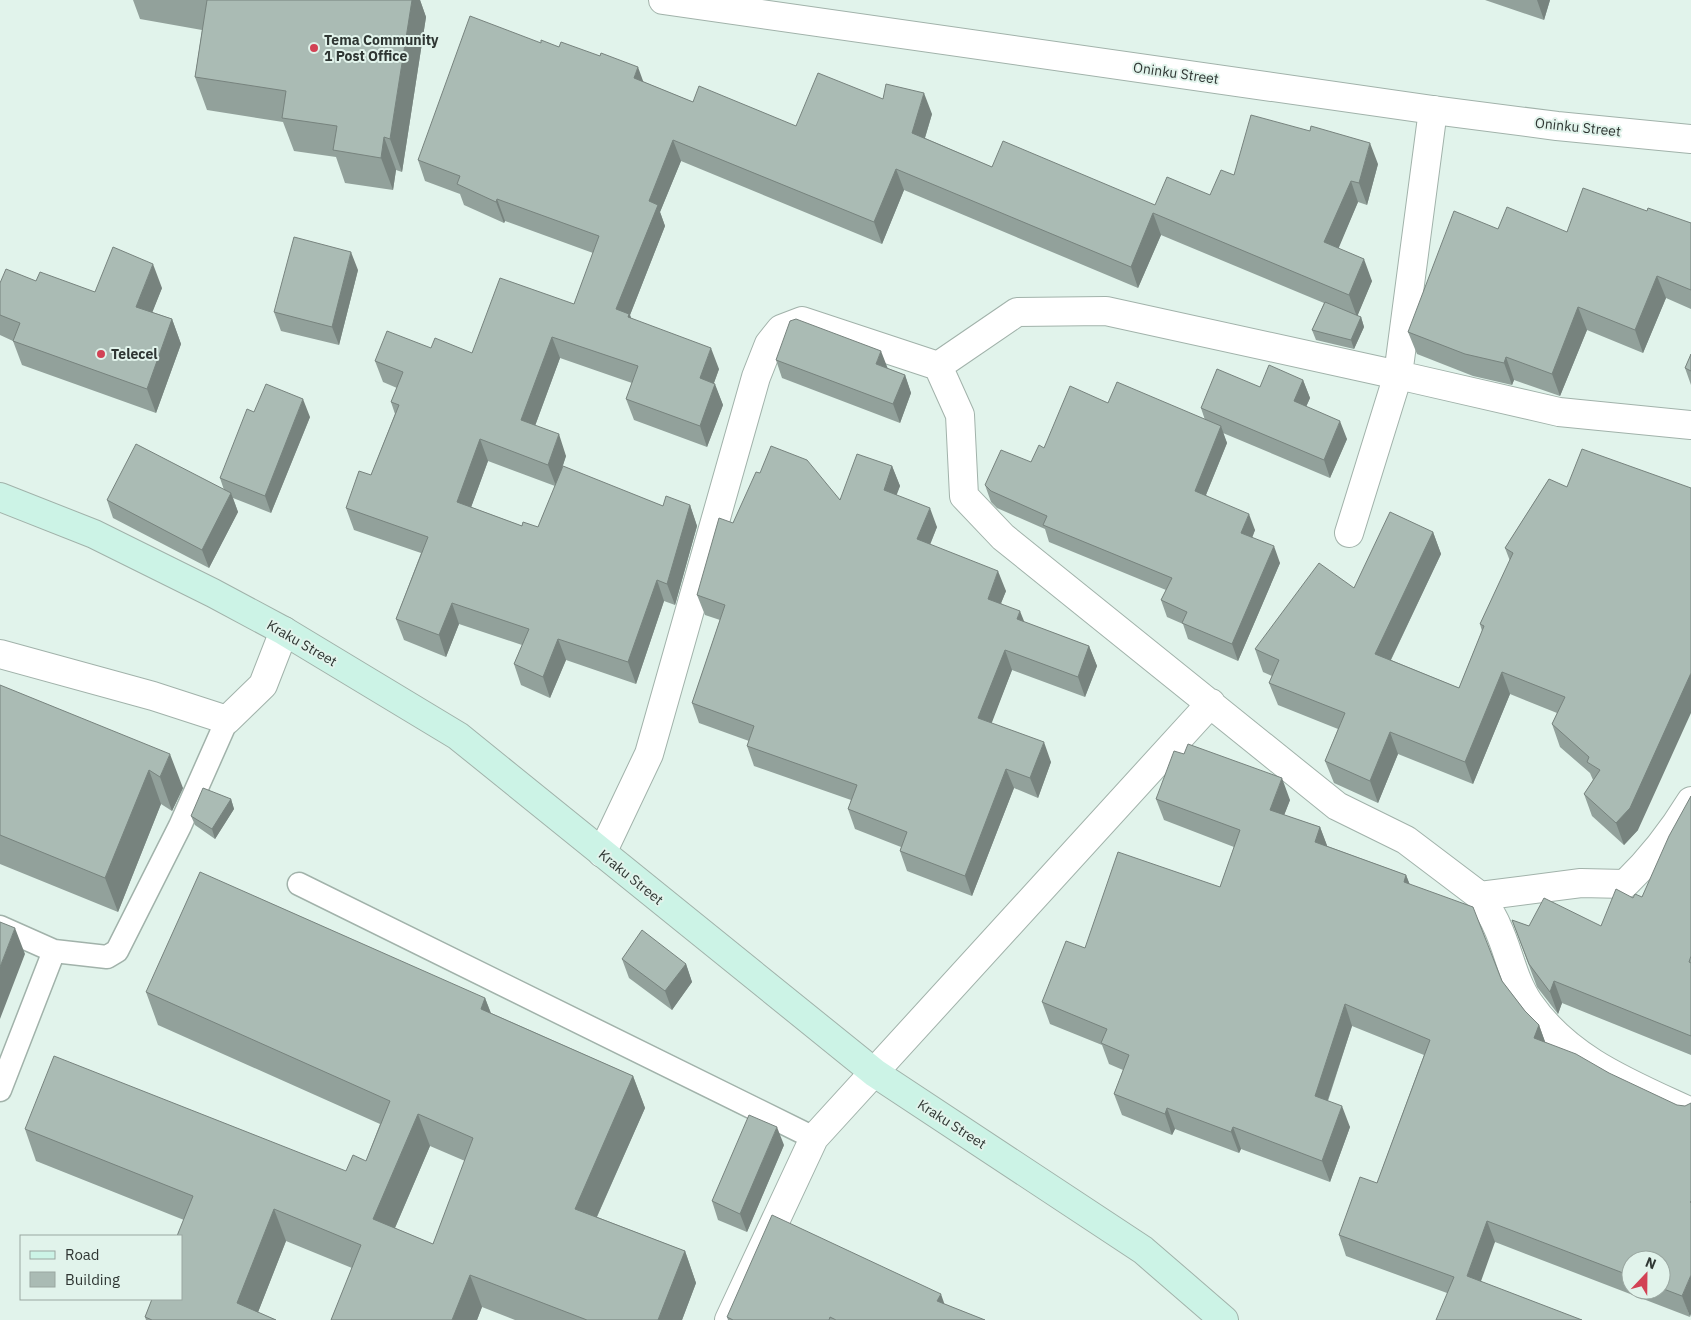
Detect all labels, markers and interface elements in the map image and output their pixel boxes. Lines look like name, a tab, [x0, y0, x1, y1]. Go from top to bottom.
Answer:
place label: Tema Community 1 Post Office	[324, 31, 439, 65]
marker: Tema Community 1 Post Office	[308, 42, 320, 54]
street label: Oninku Street	[1132, 58, 1220, 88]
street label: Oninku Street	[1534, 114, 1622, 140]
place label: Telecel	[111, 345, 158, 363]
marker: Telecel	[95, 348, 107, 360]
street label: Kraku Street	[264, 616, 340, 670]
street label: Kraku Street	[595, 845, 667, 909]
street label: Kraku Street	[914, 1095, 990, 1153]
legend	[20, 1235, 182, 1300]
text: Road	[65, 1245, 100, 1264]
north arrow	[1621, 1250, 1671, 1300]
text: N	[1643, 1253, 1659, 1273]
text: Building	[65, 1270, 120, 1289]

